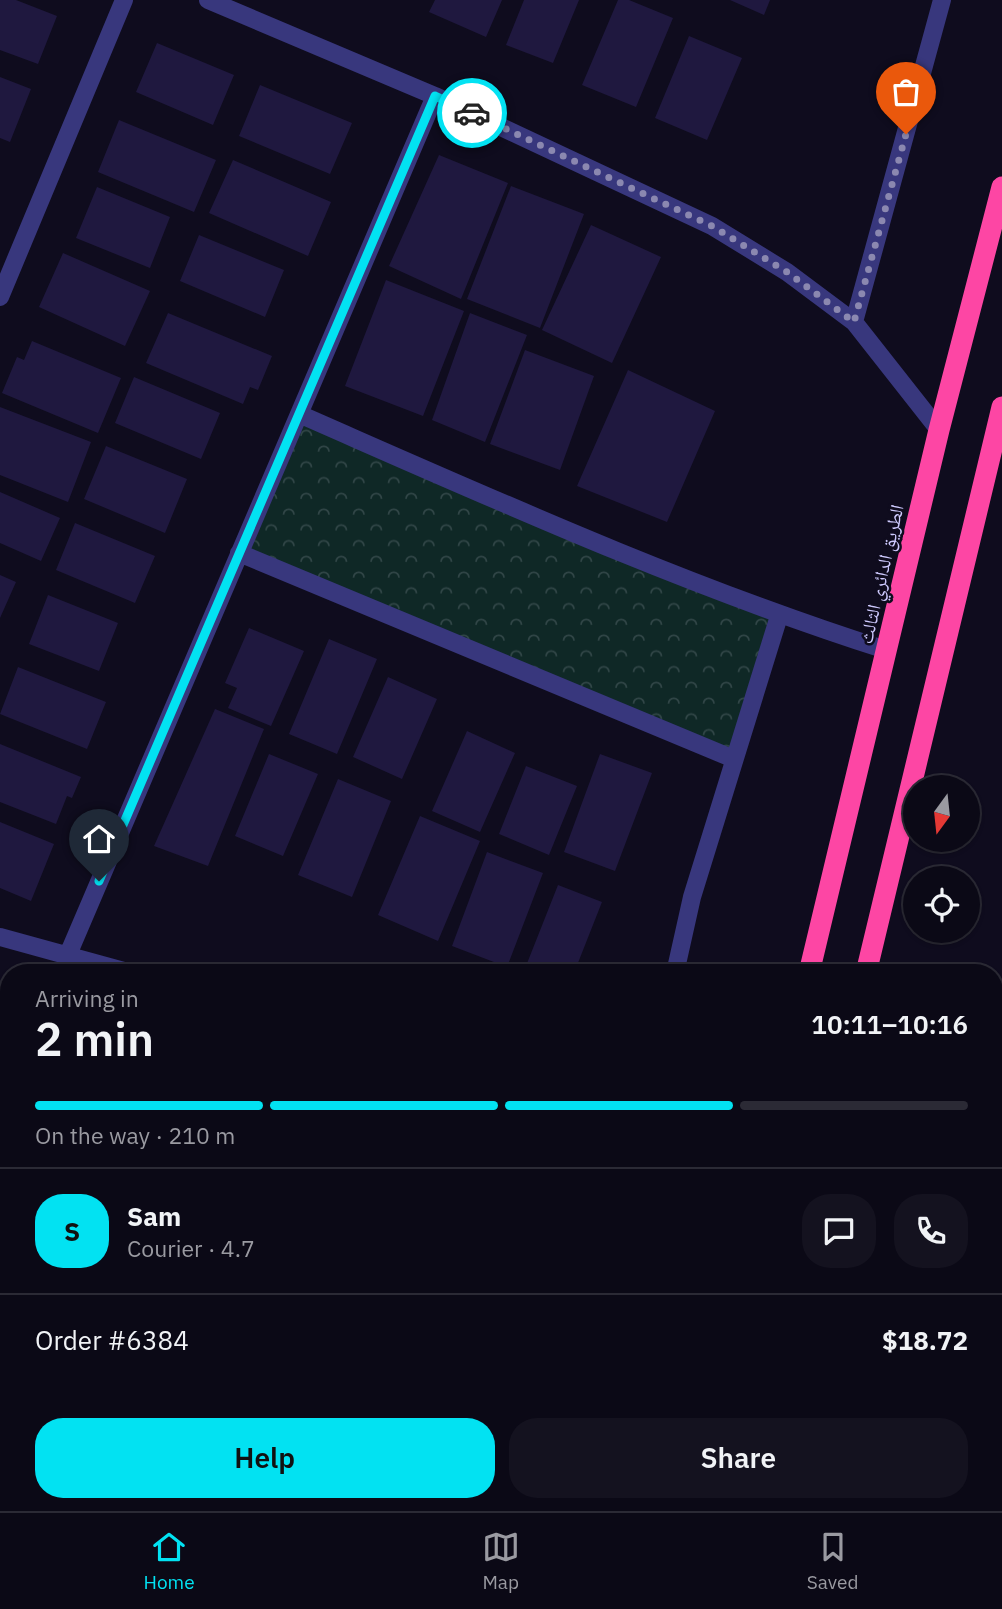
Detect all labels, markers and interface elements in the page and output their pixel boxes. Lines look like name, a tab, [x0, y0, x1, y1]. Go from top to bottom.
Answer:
pin	[876, 62, 936, 134]
icon: bag	[887, 73, 925, 111]
courier	[437, 78, 507, 148]
icon: car	[453, 94, 491, 132]
street label: الطريق الدائري الثالث	[853, 502, 912, 647]
north arrow	[903, 775, 980, 852]
map controls	[903, 775, 980, 943]
pin	[69, 809, 129, 881]
icon: home	[80, 820, 118, 858]
button: locate	[903, 866, 980, 943]
text: Arriving in	[35, 983, 139, 1013]
text: 10:11–10:16	[811, 1007, 968, 1041]
text: 2 min	[35, 1009, 154, 1069]
text: On the way · 210 m	[35, 1120, 235, 1150]
button: chat	[802, 1194, 876, 1268]
button: phone	[894, 1194, 968, 1268]
text: Sam	[127, 1199, 181, 1233]
text: S	[64, 1214, 80, 1248]
text: Courier · 4.7	[127, 1233, 255, 1263]
text: Order #6384	[35, 1323, 189, 1357]
text: $18.72	[882, 1323, 968, 1357]
button: Help	[35, 1418, 495, 1498]
button: Share	[509, 1418, 968, 1498]
tab: Home	[144, 1528, 195, 1594]
tab: Map	[482, 1528, 520, 1594]
tab: Saved	[807, 1528, 858, 1594]

